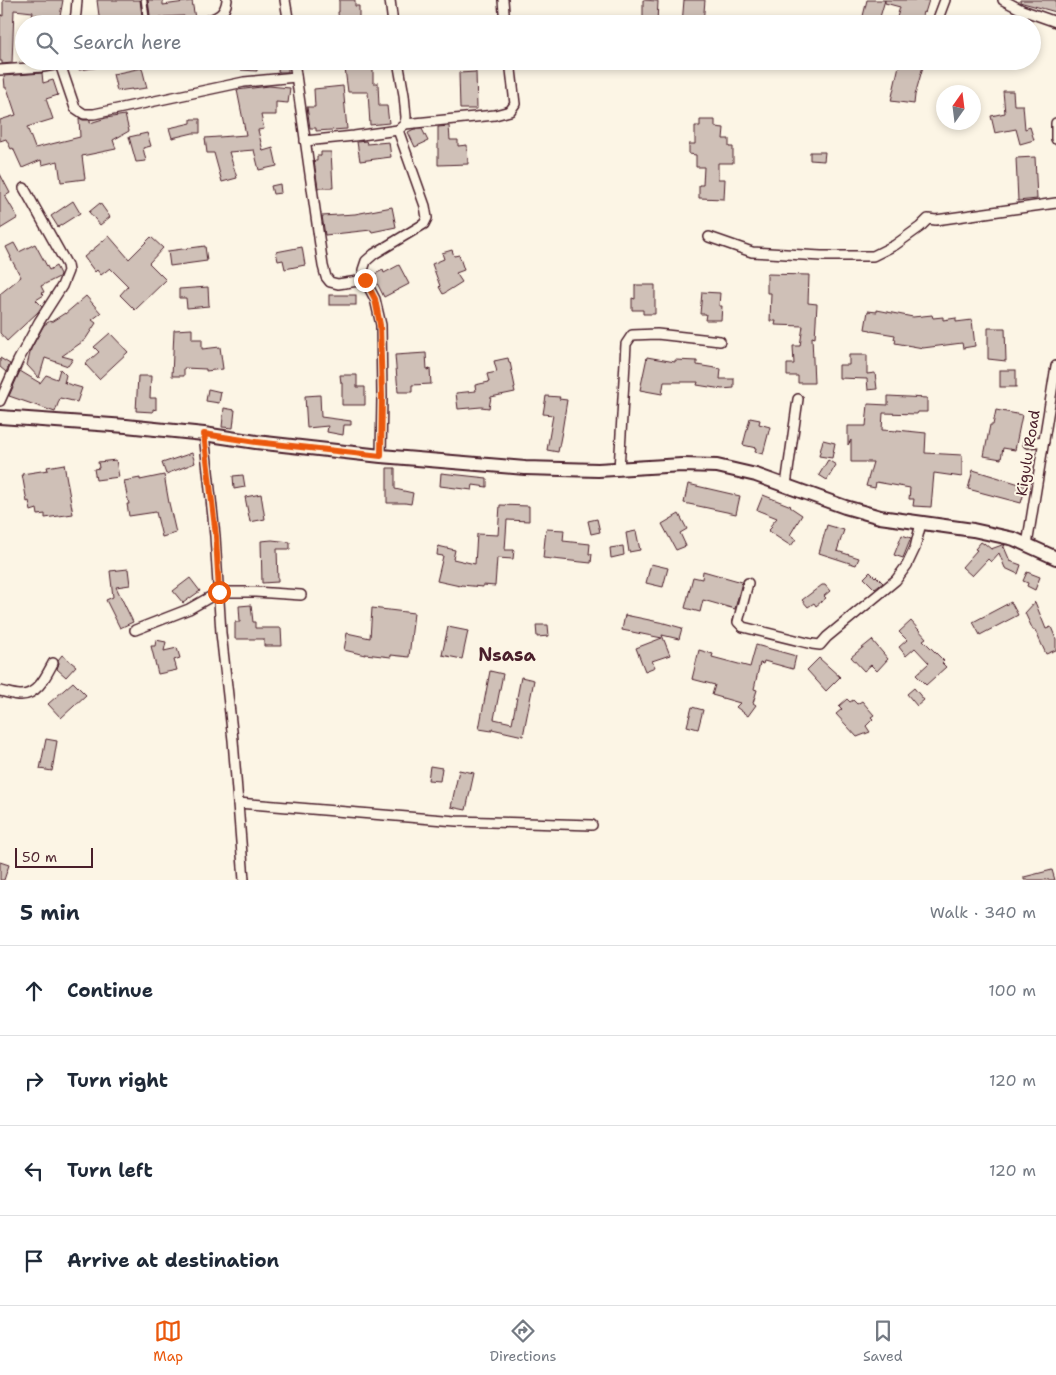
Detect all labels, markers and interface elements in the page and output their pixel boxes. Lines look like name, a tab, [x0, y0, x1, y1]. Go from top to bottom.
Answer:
search box	[15, 15, 1041, 70]
icon: search	[33, 29, 61, 57]
text: Search here	[73, 30, 182, 55]
north arrow	[936, 85, 981, 130]
route end	[354, 269, 377, 292]
street label: Kigulu Road	[1011, 408, 1045, 498]
route start	[208, 581, 231, 604]
district label: Nsasa	[478, 643, 536, 667]
scale bar	[15, 845, 92, 868]
text: 50 m	[22, 848, 57, 866]
text: 5 min	[20, 899, 80, 927]
text: Walk · 340 m	[930, 902, 1036, 923]
icon: ahead	[20, 977, 48, 1005]
text: Continue	[67, 978, 153, 1003]
text: 100 m	[988, 980, 1036, 1001]
icon: right	[20, 1067, 48, 1095]
text: Turn right	[67, 1068, 168, 1093]
text: 120 m	[989, 1070, 1036, 1091]
icon: left	[20, 1157, 48, 1185]
text: Turn left	[67, 1158, 153, 1183]
text: 120 m	[989, 1160, 1036, 1181]
icon: arrive	[20, 1247, 48, 1275]
text: Arrive at destination	[67, 1248, 279, 1273]
tab: Map	[153, 1317, 183, 1365]
tab: Directions	[490, 1317, 557, 1365]
tab: Saved	[863, 1317, 903, 1365]

